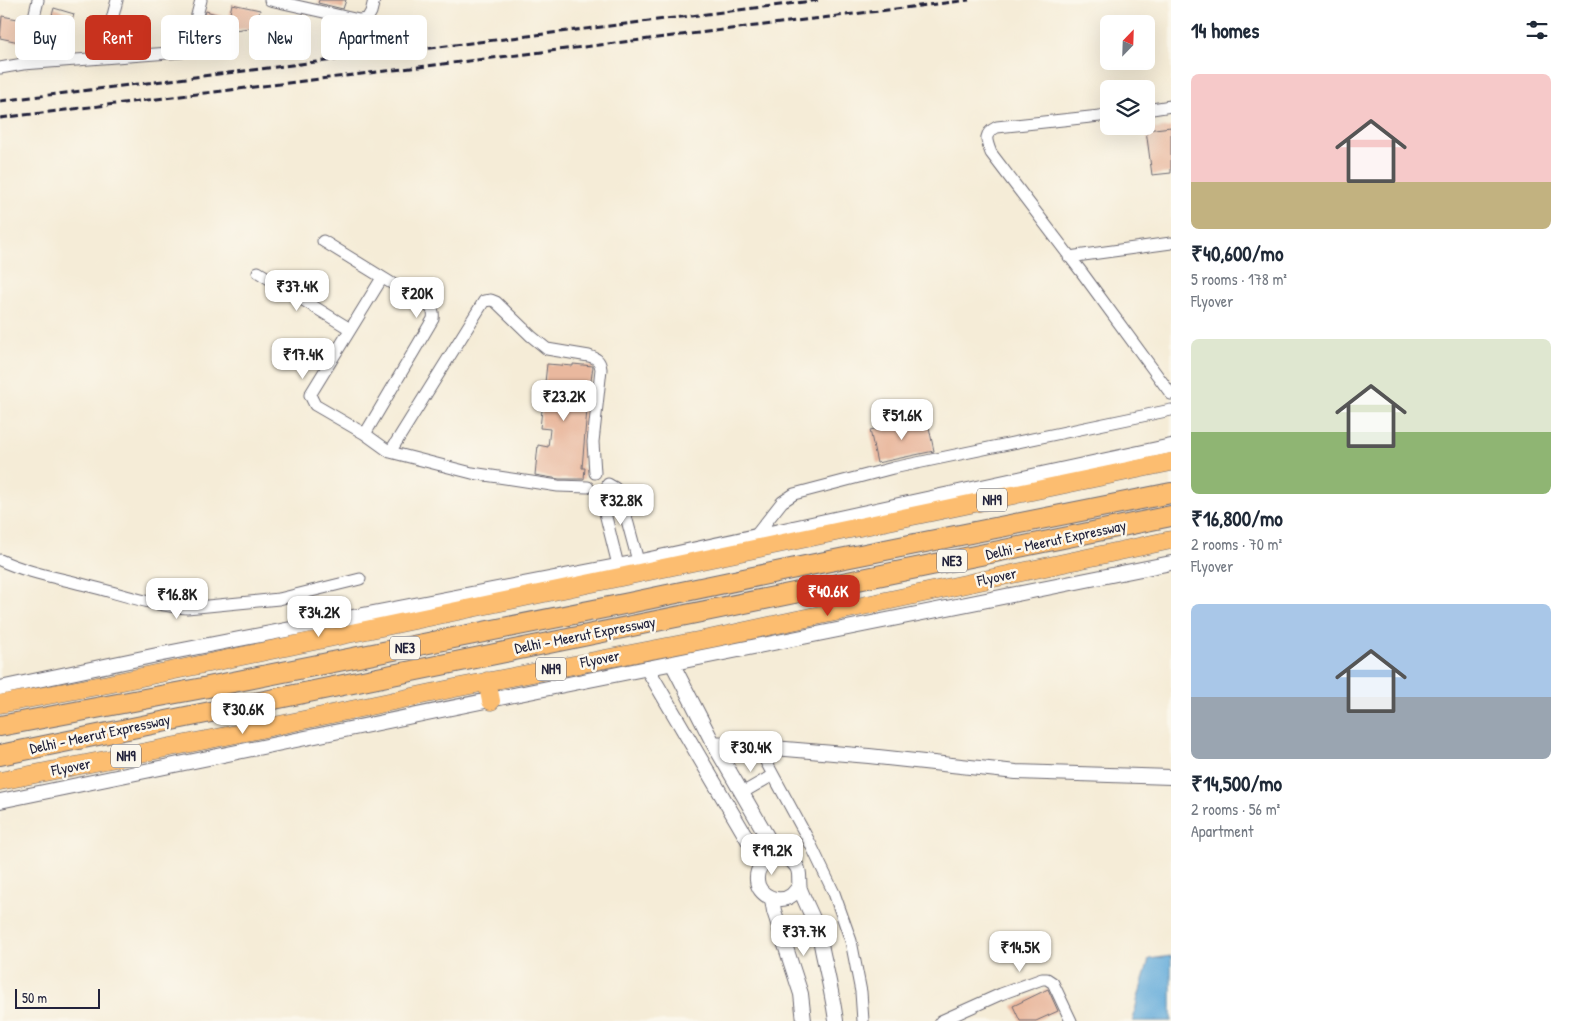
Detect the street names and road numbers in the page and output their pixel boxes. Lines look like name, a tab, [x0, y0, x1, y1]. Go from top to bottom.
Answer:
road number: NH9	[977, 488, 1007, 512]
street label: Delhi - Meerut Expressway	[984, 514, 1128, 565]
road number: NE3	[937, 550, 967, 572]
street label: Flyover	[974, 562, 1019, 591]
street label: Delhi - Meerut Expressway	[513, 611, 657, 658]
road number: NE3	[390, 636, 420, 660]
street label: Flyover	[577, 644, 622, 673]
road number: NH9	[536, 658, 566, 681]
street label: Delhi - Meerut Expressway	[28, 708, 172, 759]
road number: NH9	[111, 744, 141, 768]
street label: Flyover	[48, 752, 93, 781]

